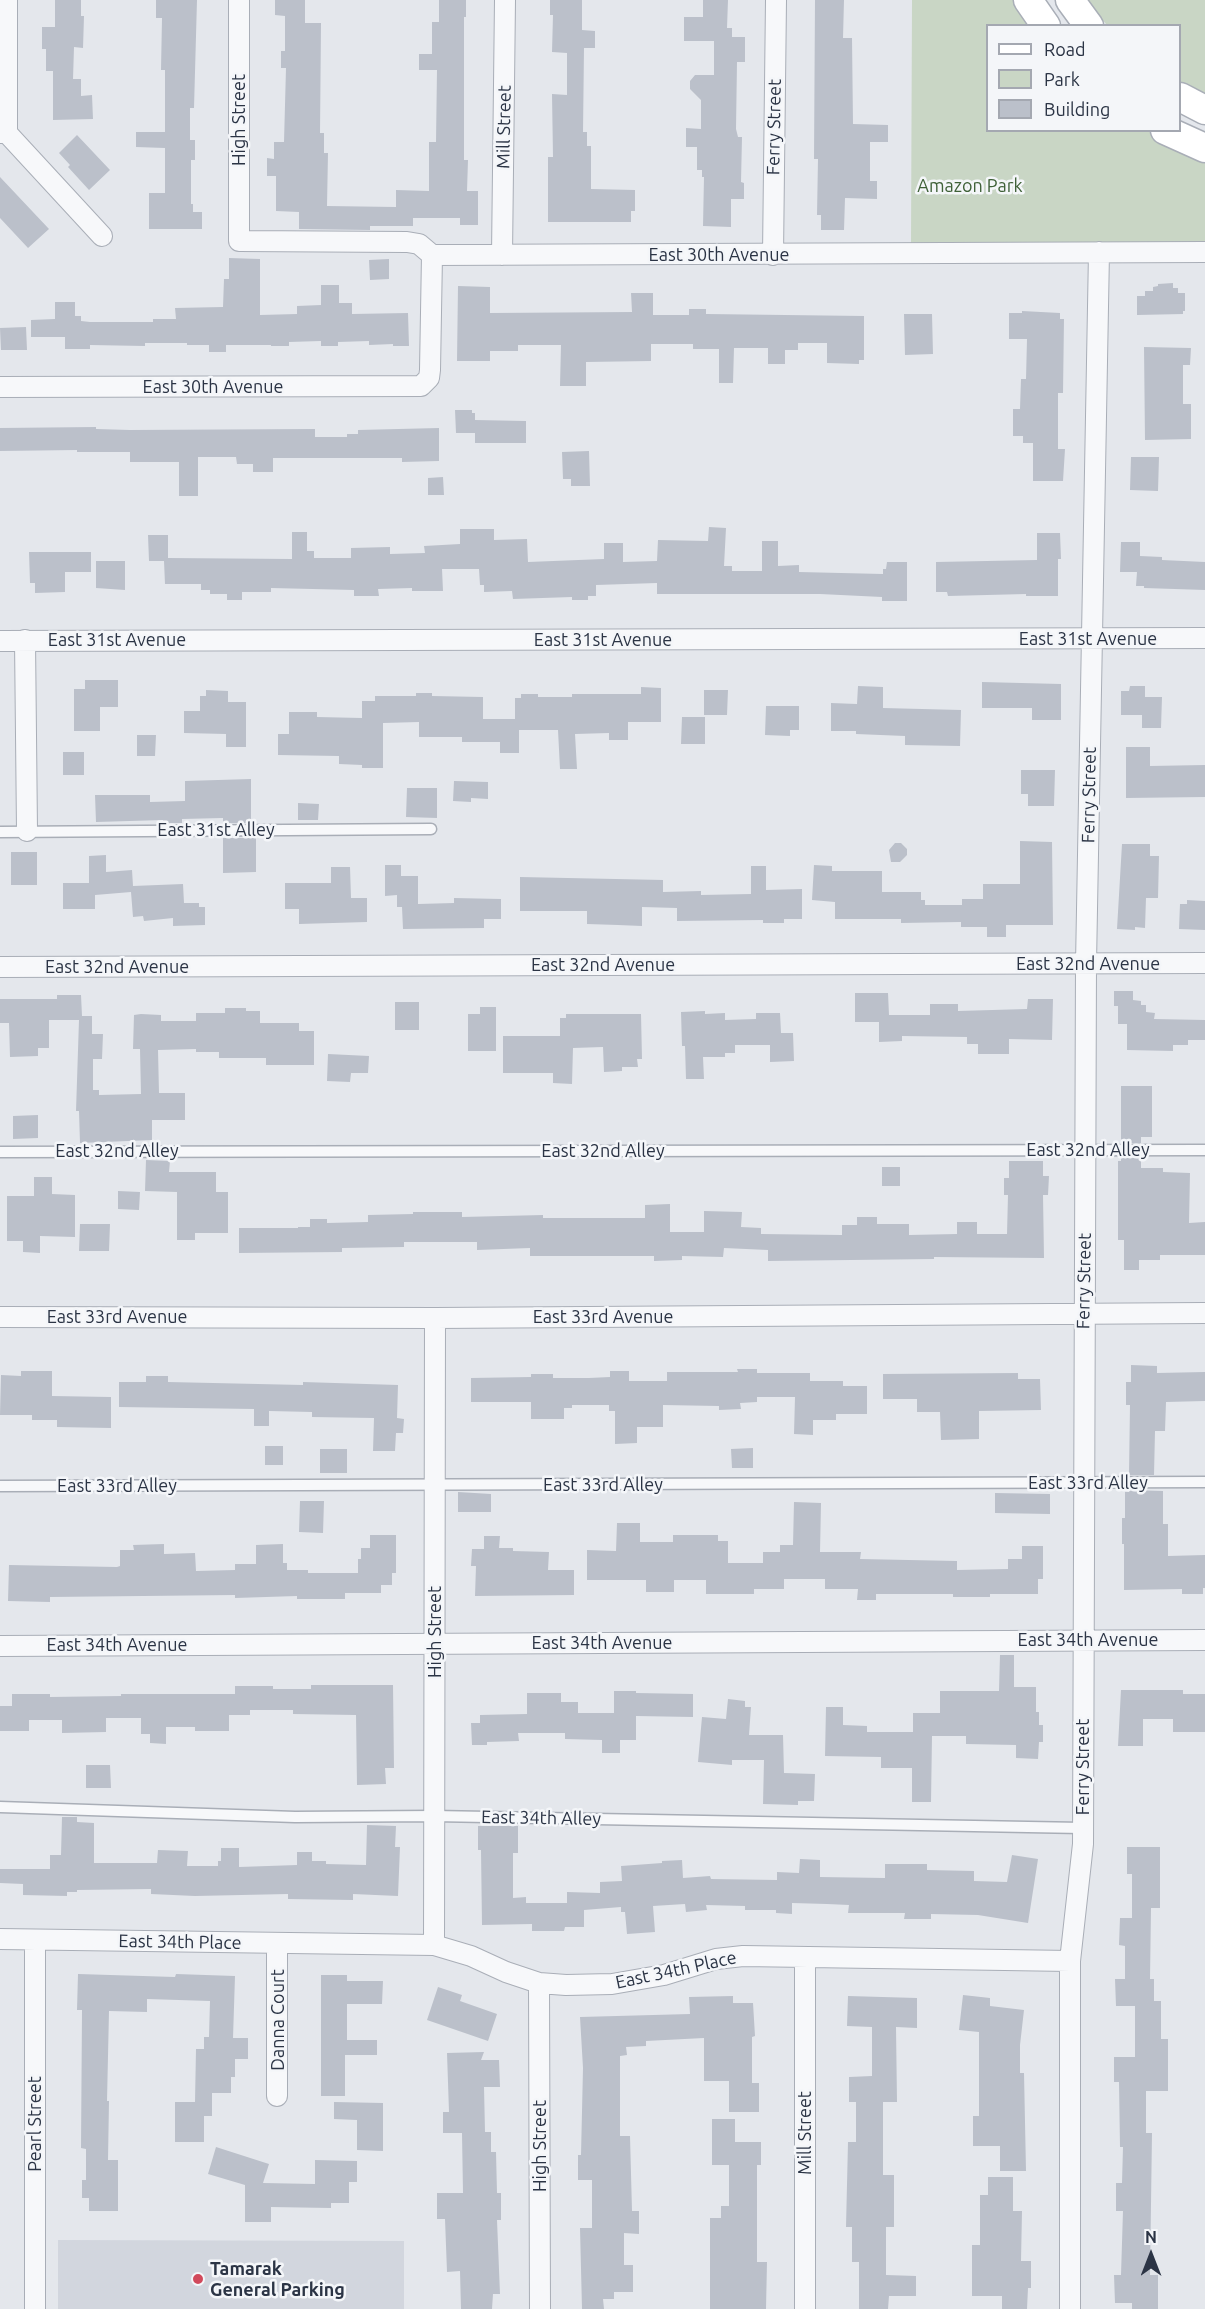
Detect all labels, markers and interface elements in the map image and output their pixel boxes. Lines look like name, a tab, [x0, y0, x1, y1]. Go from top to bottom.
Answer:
legend	[986, 24, 1181, 132]
text: Road	[1044, 39, 1086, 59]
text: Park	[1044, 69, 1080, 89]
street label: High Street	[228, 74, 250, 166]
street label: Ferry Street	[762, 79, 786, 175]
street label: Mill Street	[492, 85, 516, 169]
text: Building	[1044, 99, 1110, 119]
park label: Amazon Park	[917, 175, 1023, 197]
street label: East 30th Avenue	[649, 244, 789, 266]
street label: East 30th Avenue	[143, 376, 283, 398]
street label: East 31st Avenue	[1019, 628, 1157, 650]
street label: East 31st Avenue	[48, 629, 186, 651]
street label: East 31st Avenue	[534, 629, 672, 651]
street label: Ferry Street	[1077, 747, 1101, 843]
street label: East 31st Alley	[157, 819, 275, 841]
street label: East 32nd Avenue	[1016, 953, 1160, 975]
street label: East 32nd Avenue	[531, 954, 675, 976]
street label: East 32nd Avenue	[45, 956, 189, 978]
street label: East 32nd Alley	[1026, 1139, 1150, 1161]
street label: East 32nd Alley	[55, 1140, 179, 1162]
street label: East 32nd Alley	[541, 1140, 665, 1162]
street label: Ferry Street	[1072, 1233, 1096, 1329]
street label: East 33rd Avenue	[47, 1306, 187, 1328]
street label: East 33rd Avenue	[533, 1306, 673, 1328]
street label: East 33rd Alley	[1028, 1472, 1148, 1494]
street label: East 33rd Alley	[543, 1474, 663, 1496]
street label: East 33rd Alley	[57, 1475, 177, 1497]
street label: High Street	[424, 1586, 446, 1678]
street label: East 34th Avenue	[1018, 1629, 1158, 1651]
street label: East 34th Avenue	[532, 1632, 672, 1654]
street label: East 34th Avenue	[47, 1634, 187, 1656]
street label: Ferry Street	[1072, 1719, 1094, 1815]
street label: East 34th Alley	[481, 1806, 601, 1830]
street label: East 34th Place	[118, 1930, 242, 1954]
street label: East 34th Place	[614, 1947, 738, 1993]
street label: Danna Court	[267, 1969, 289, 2071]
street label: Pearl Street	[24, 2076, 46, 2172]
street label: Mill Street	[794, 2091, 816, 2175]
street label: High Street	[529, 2100, 551, 2192]
north arrow	[1121, 2225, 1181, 2285]
text: N	[1145, 2228, 1157, 2246]
place label: Tamarak General Parking	[210, 2258, 345, 2300]
marker: Tamarak General Parking	[191, 2272, 205, 2286]

